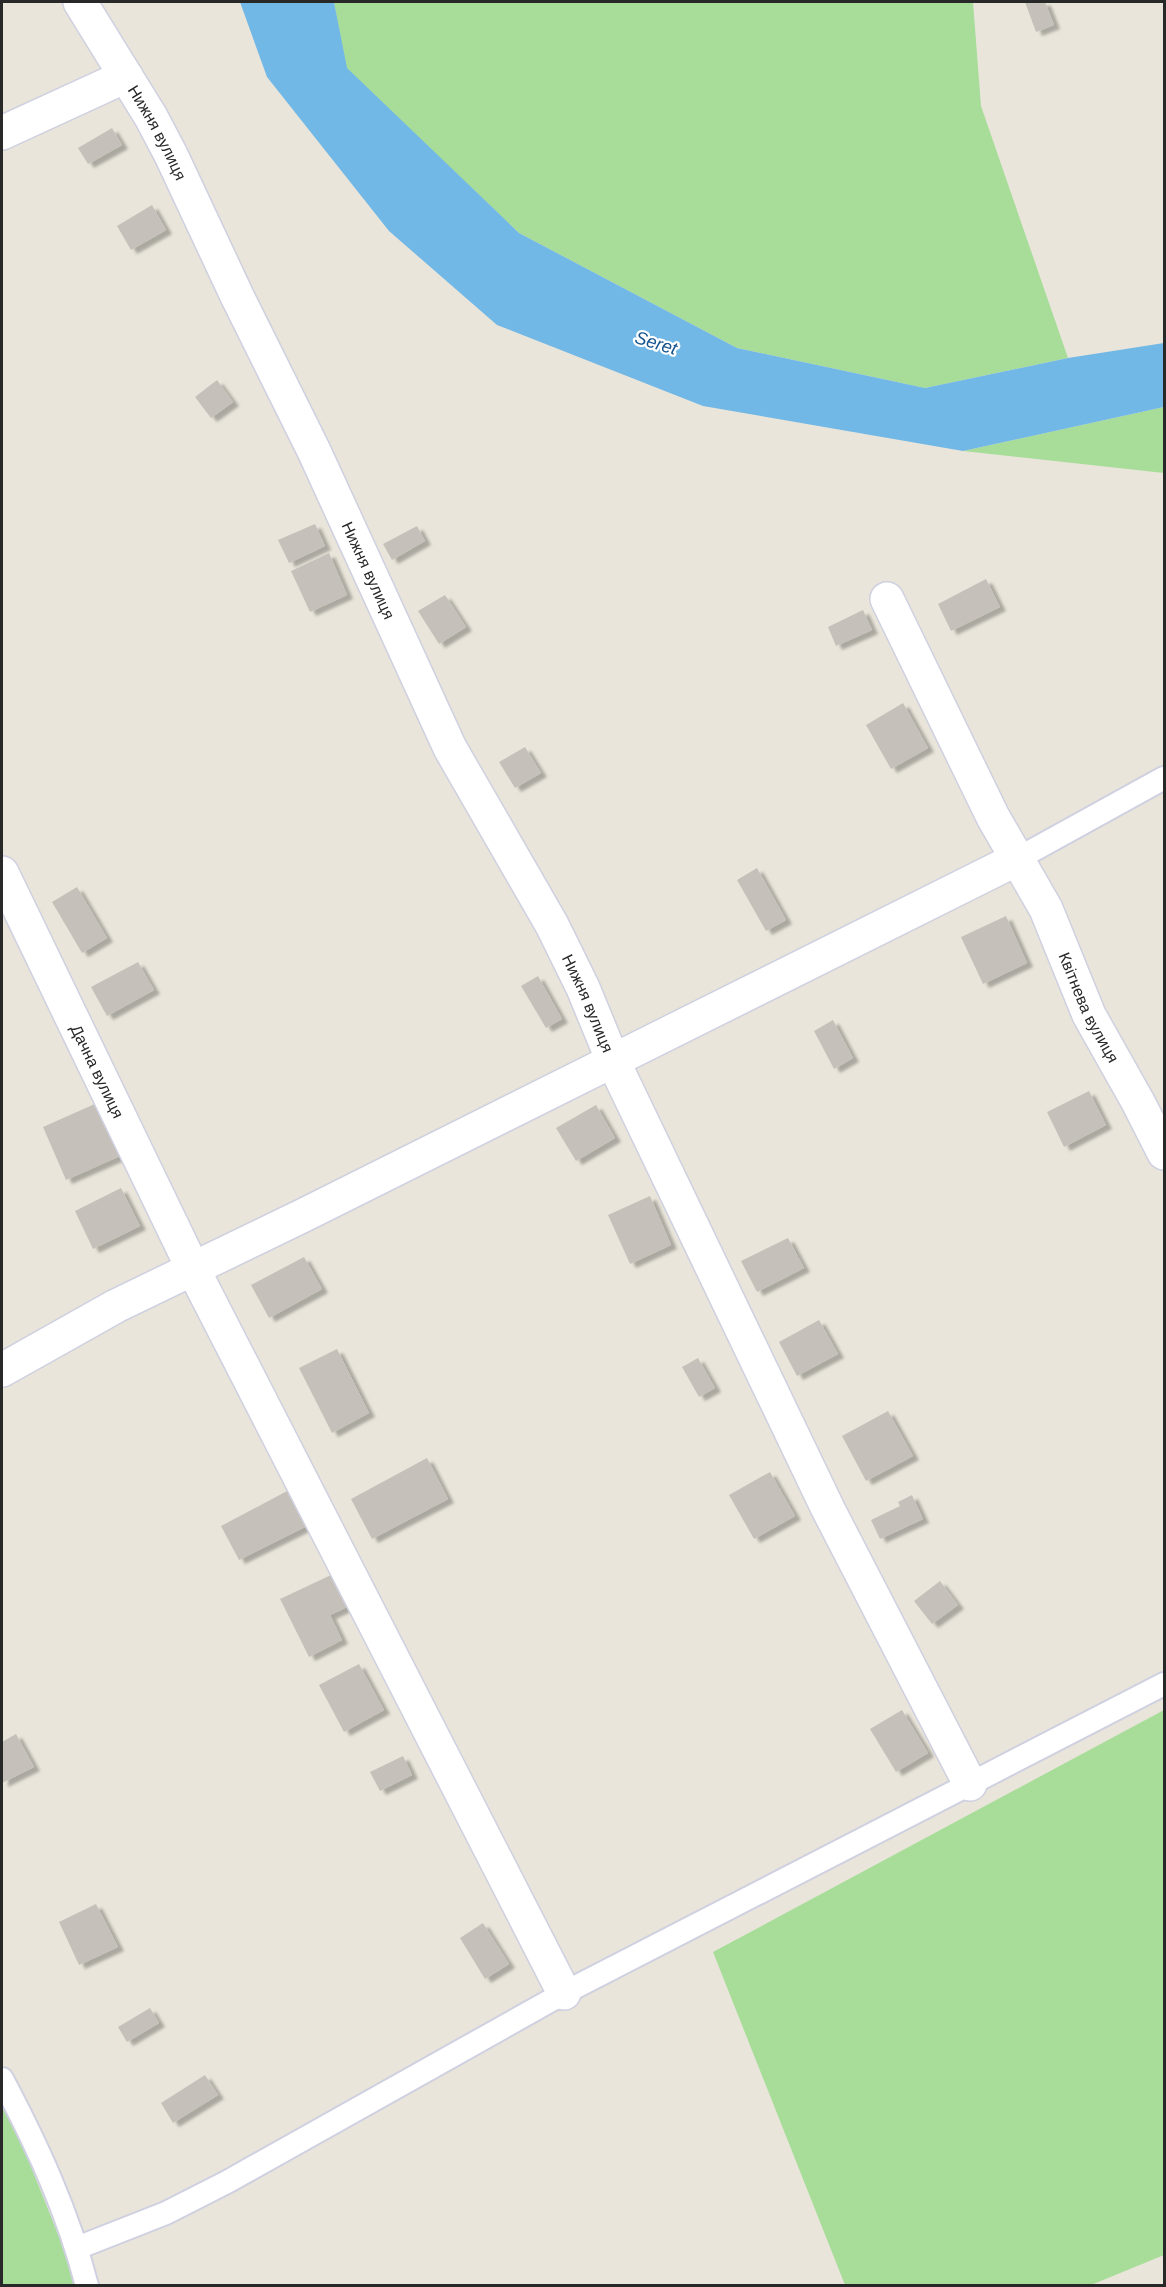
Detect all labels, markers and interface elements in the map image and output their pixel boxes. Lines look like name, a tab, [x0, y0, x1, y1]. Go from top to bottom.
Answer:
street label: Нижня вулиця	[125, 82, 190, 183]
water label: Seret	[633, 327, 680, 359]
street label: Нижня вулиця	[339, 519, 398, 622]
street label: Квітнева вулиця	[1056, 950, 1122, 1065]
street label: Нижня вулиця	[559, 951, 617, 1055]
street label: Дачна вулиця	[68, 1022, 127, 1121]

